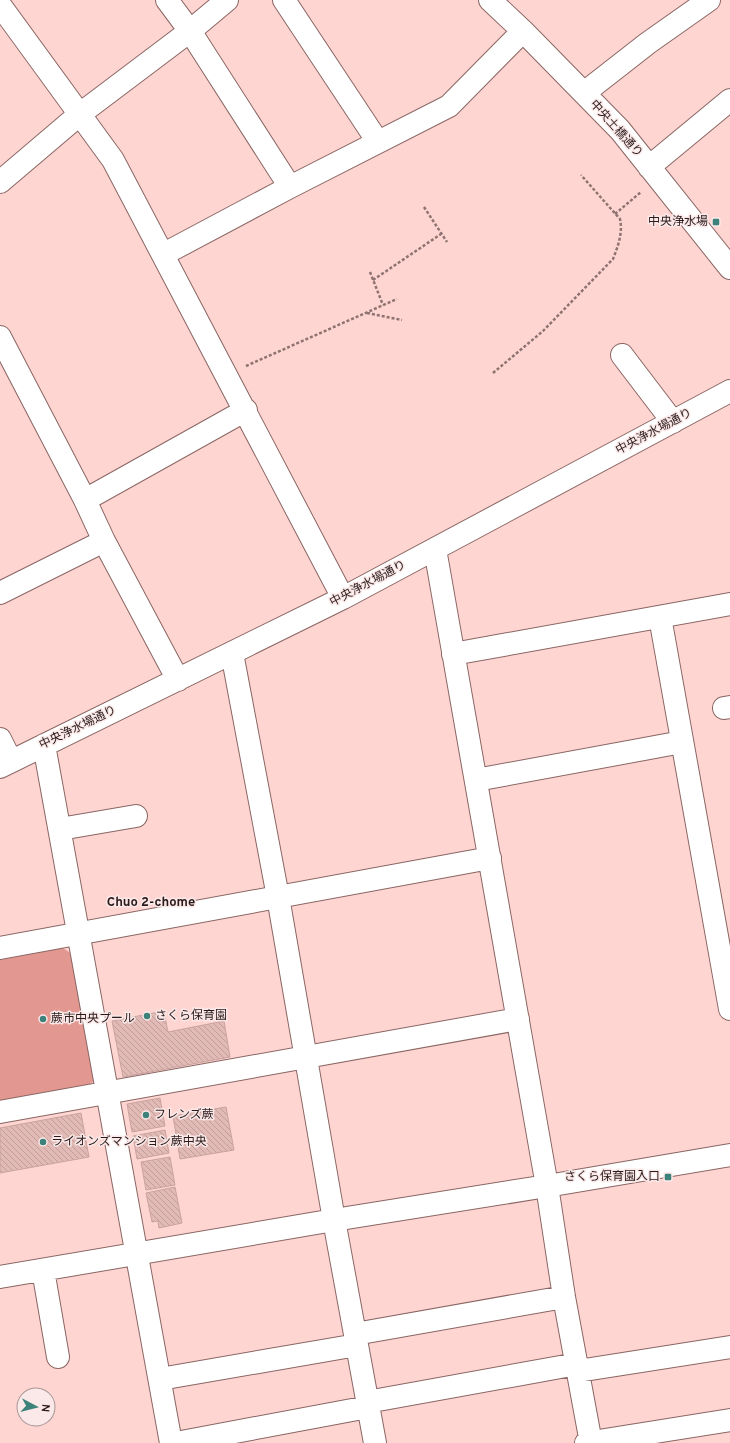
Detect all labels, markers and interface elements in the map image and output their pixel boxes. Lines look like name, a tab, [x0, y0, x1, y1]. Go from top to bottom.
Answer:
street label: 中央土橋通り	[586, 97, 646, 161]
place label: 中央浄水場	[648, 214, 708, 230]
marker: 中央浄水場	[711, 217, 721, 227]
street label: 中央浄水場通り	[613, 405, 695, 459]
street label: 中央浄水場通り	[327, 557, 409, 611]
street label: 中央浄水場通り	[37, 702, 119, 754]
district label: Chuo 2-chome	[107, 895, 195, 911]
place label: さくら保育園	[155, 1008, 227, 1024]
place label: 蕨市中央プール	[51, 1011, 135, 1027]
marker: さくら保育園	[142, 1011, 152, 1021]
marker: 蕨市中央プール	[38, 1014, 48, 1024]
place label: フレンズ蕨	[154, 1107, 214, 1123]
marker: フレンズ蕨	[141, 1110, 151, 1120]
place label: ライオンズマンション蕨中央	[51, 1134, 207, 1150]
marker: ライオンズマンション蕨中央	[38, 1137, 48, 1147]
place label: さくら保育園入口	[564, 1169, 660, 1185]
marker: さくら保育園入口	[663, 1172, 673, 1182]
north arrow	[16, 1387, 56, 1427]
text: N	[38, 1403, 52, 1413]

